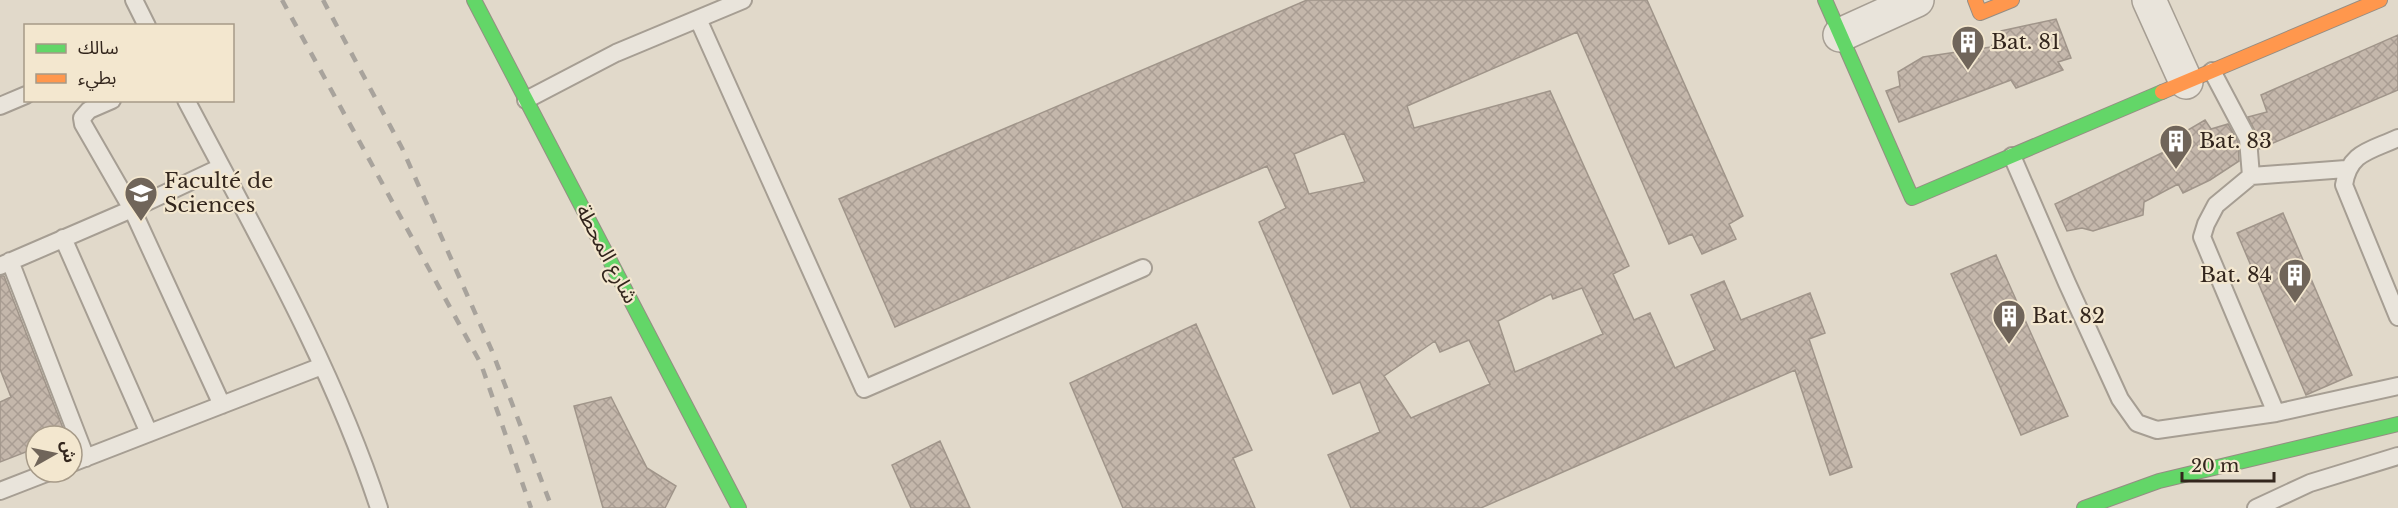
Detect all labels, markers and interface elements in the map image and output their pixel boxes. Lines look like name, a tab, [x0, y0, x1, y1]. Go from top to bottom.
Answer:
legend	[24, 24, 234, 102]
building icon: Bat. 81	[1950, 24, 1986, 71]
place label: Bat. 81	[1991, 29, 2060, 55]
text: سالك	[78, 37, 119, 59]
text: بطيء	[78, 67, 116, 91]
building icon: Bat. 83	[2158, 123, 2194, 170]
place label: Bat. 83	[2199, 128, 2272, 154]
place label: Faculté de Sciences	[164, 168, 273, 218]
school or university icon: Faculté de Sciences	[123, 175, 159, 222]
street label: شارع المحطة	[568, 200, 644, 309]
building icon: Bat. 84	[2277, 257, 2313, 304]
place label: Bat. 84	[2200, 262, 2272, 288]
building icon: Bat. 82	[1991, 298, 2027, 345]
place label: Bat. 82	[2032, 303, 2105, 329]
north arrow	[24, 424, 84, 484]
text: ش	[57, 439, 80, 464]
scale bar	[2182, 445, 2274, 483]
text: 20 m	[2191, 455, 2239, 477]

